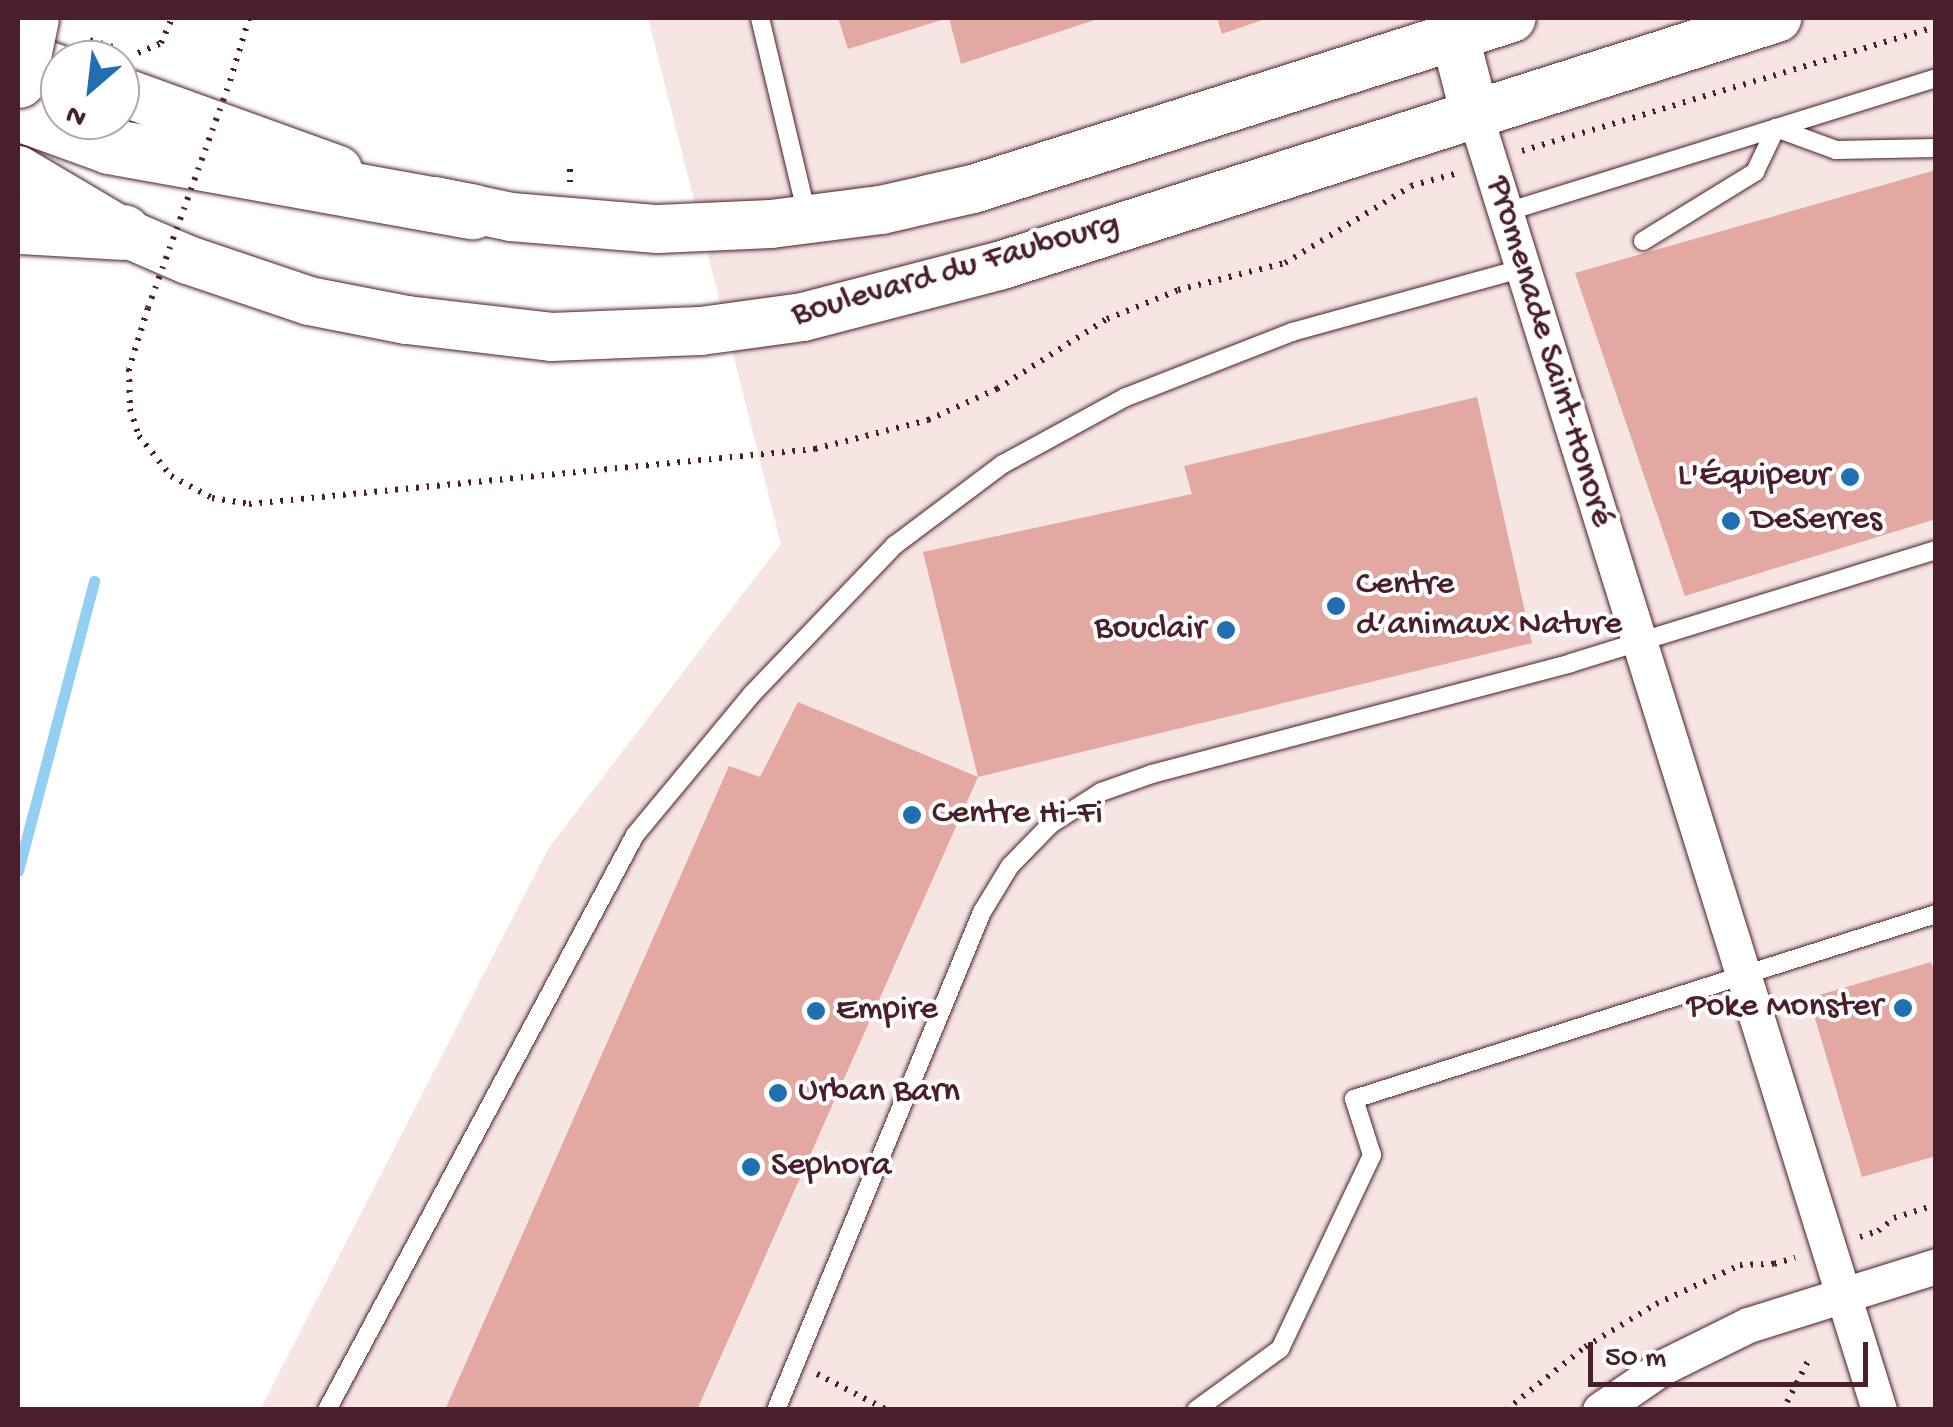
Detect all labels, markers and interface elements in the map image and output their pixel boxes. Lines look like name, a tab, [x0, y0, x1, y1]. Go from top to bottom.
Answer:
north arrow	[40, 40, 140, 140]
text: N	[61, 96, 92, 134]
street label: Promenade Saint-Honoré	[1475, 172, 1621, 532]
street label: Boulevard du Faubourg	[787, 204, 1125, 338]
place label: L'Équipeur	[1677, 456, 1830, 498]
marker: L'Équipeur	[1839, 466, 1861, 488]
place label: DeSerres	[1751, 500, 1882, 542]
marker: DeSerres	[1720, 510, 1742, 532]
place label: Centre d’animaux Nature	[1356, 565, 1622, 647]
marker: Centre d’animaux Nature	[1325, 595, 1347, 617]
place label: Bouclair	[1095, 609, 1206, 651]
marker: Bouclair	[1215, 619, 1237, 641]
place label: Centre Hi-Fi	[932, 794, 1103, 836]
marker: Centre Hi-Fi	[901, 804, 923, 826]
place label: Poke Monster	[1687, 987, 1883, 1029]
place label: Empire	[836, 990, 938, 1032]
marker: Poke Monster	[1892, 997, 1914, 1019]
marker: Empire	[805, 1000, 827, 1022]
place label: Urban Barn	[798, 1072, 960, 1114]
marker: Urban Barn	[767, 1082, 789, 1104]
place label: Sephora	[771, 1146, 891, 1188]
marker: Sephora	[740, 1156, 762, 1178]
scale bar	[1593, 1322, 1873, 1384]
text: 50 m	[1605, 1342, 1666, 1377]

